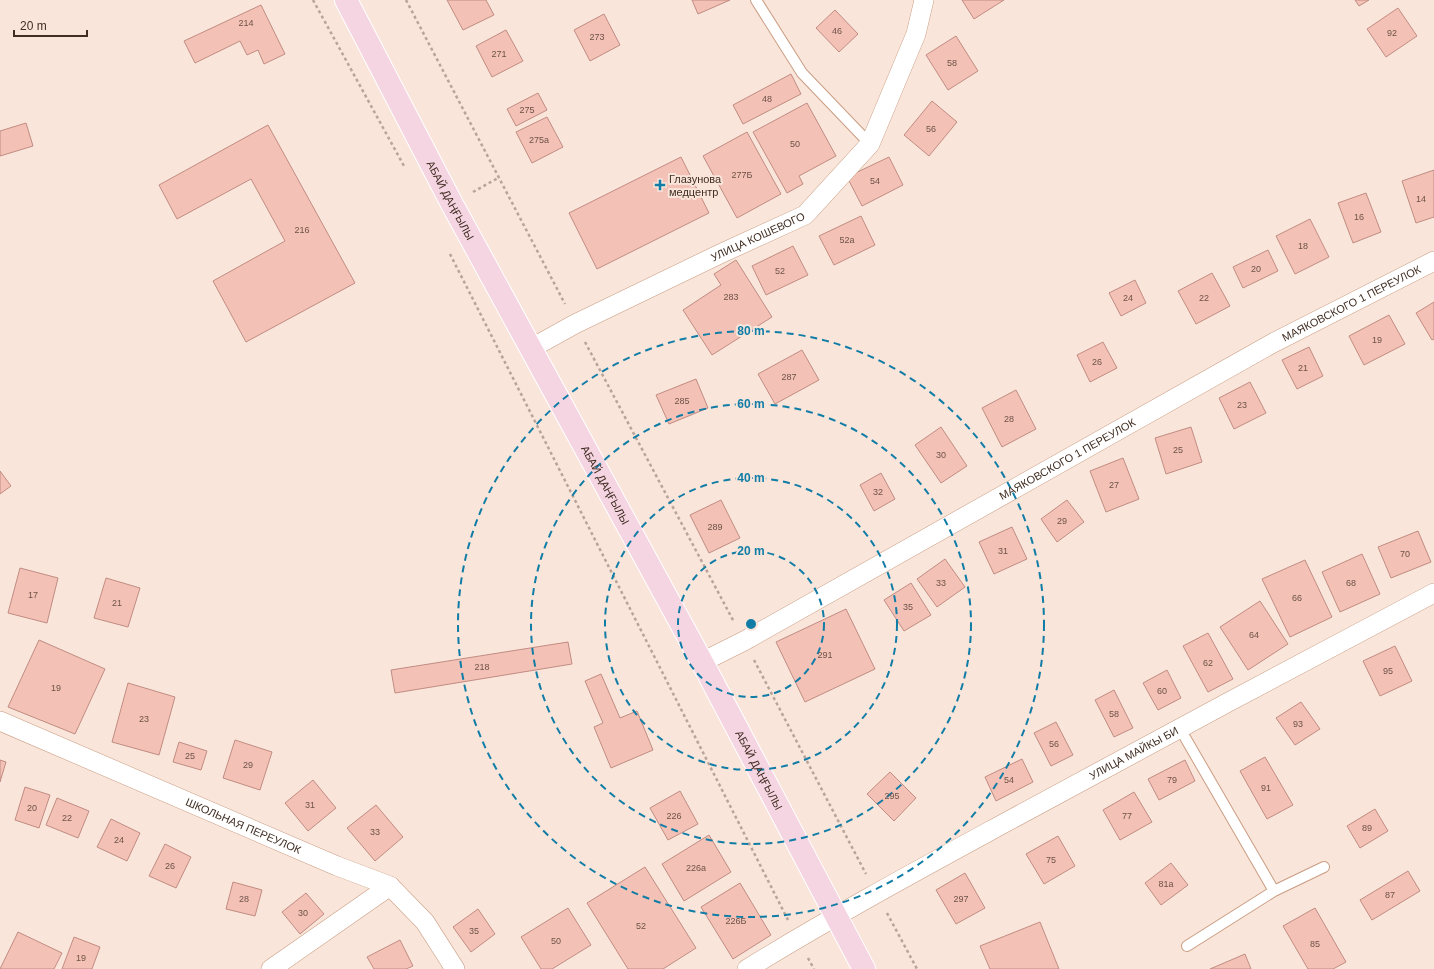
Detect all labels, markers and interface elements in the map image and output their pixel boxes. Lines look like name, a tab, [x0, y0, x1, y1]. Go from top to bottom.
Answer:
scale bar	[14, 12, 87, 38]
house number: 214	[238, 18, 254, 28]
text: 20 m	[20, 19, 47, 33]
house number: 46	[832, 26, 842, 36]
house number: 92	[1387, 28, 1397, 38]
house number: 273	[589, 32, 605, 42]
house number: 271	[491, 49, 507, 59]
house number: 58	[947, 58, 957, 68]
house number: 48	[762, 94, 772, 104]
house number: 275	[519, 105, 535, 115]
house number: 56	[926, 124, 936, 134]
house number: 275а	[529, 135, 549, 145]
house number: 50	[790, 139, 800, 149]
street label: АБАЙ ДАҢҒЫЛЫ	[425, 159, 477, 242]
house number: 277Б	[732, 170, 753, 180]
place label: Глазунова медцентр	[669, 173, 722, 198]
house number: 54	[870, 176, 880, 186]
marker: Глазунова медцентр	[654, 179, 666, 191]
house number: 14	[1416, 194, 1426, 204]
street label: УЛИЦА КОШЕВОГО	[709, 210, 807, 264]
house number: 16	[1354, 212, 1364, 222]
house number: 216	[294, 225, 310, 235]
house number: 52а	[839, 235, 855, 245]
house number: 18	[1298, 241, 1308, 251]
street label: МАЯКОВСКОГО 1 ПЕРЕУЛОК	[1280, 263, 1423, 343]
house number: 20	[1251, 264, 1261, 274]
house number: 52	[775, 266, 785, 276]
house number: 283	[723, 292, 739, 302]
house number: 24	[1123, 293, 1133, 303]
house number: 22	[1199, 293, 1209, 303]
text: 80 m	[737, 324, 765, 338]
house number: 19	[1372, 335, 1382, 345]
house number: 26	[1092, 357, 1102, 367]
house number: 21	[1298, 363, 1308, 373]
house number: 287	[781, 372, 797, 382]
house number: 285	[674, 396, 690, 406]
text: 60 m	[737, 397, 765, 411]
house number: 23	[1237, 400, 1247, 410]
house number: 28	[1004, 414, 1014, 424]
street label: МАЯКОВСКОГО 1 ПЕРЕУЛОК	[997, 416, 1138, 502]
street label: АБАЙ ДАҢҒЫЛЫ	[579, 443, 632, 527]
house number: 25	[1173, 445, 1183, 455]
house number: 30	[936, 450, 946, 460]
text: 40 m	[737, 471, 765, 485]
house number: 27	[1109, 480, 1119, 490]
house number: 32	[873, 487, 883, 497]
house number: 29	[1057, 516, 1067, 526]
house number: 289	[707, 522, 723, 532]
text: 20 m	[737, 544, 765, 558]
house number: 31	[998, 546, 1008, 556]
house number: 70	[1400, 549, 1410, 559]
house number: 33	[936, 578, 946, 588]
house number: 68	[1346, 578, 1356, 588]
house number: 17	[28, 590, 38, 600]
house number: 66	[1292, 593, 1302, 603]
house number: 21	[112, 598, 122, 608]
house number: 35	[903, 602, 913, 612]
centre of rings	[744, 617, 758, 631]
house number: 64	[1249, 630, 1259, 640]
house number: 291	[817, 650, 833, 660]
house number: 62	[1203, 658, 1213, 668]
house number: 218	[474, 662, 490, 672]
house number: 95	[1383, 666, 1393, 676]
house number: 19	[51, 683, 61, 693]
house number: 60	[1157, 686, 1167, 696]
house number: 58	[1109, 709, 1119, 719]
house number: 23	[139, 714, 149, 724]
house number: 93	[1293, 719, 1303, 729]
street label: УЛИЦА МАЙКЫ БИ	[1087, 724, 1180, 782]
street label: АБАЙ ДАҢҒЫЛЫ	[733, 728, 785, 812]
house number: 56	[1049, 739, 1059, 749]
house number: 25	[185, 751, 195, 761]
house number: 29	[243, 760, 253, 770]
house number: 54	[1004, 775, 1014, 785]
house number: 79	[1167, 775, 1177, 785]
house number: 91	[1261, 783, 1271, 793]
house number: 295	[884, 791, 900, 801]
street label: ШКОЛЬНАЯ ПЕРЕУЛОК	[184, 796, 303, 856]
house number: 31	[305, 800, 315, 810]
house number: 20	[27, 803, 37, 813]
house number: 226	[666, 811, 682, 821]
house number: 77	[1122, 811, 1132, 821]
house number: 22	[62, 813, 72, 823]
house number: 89	[1362, 823, 1372, 833]
house number: 33	[370, 827, 380, 837]
house number: 24	[114, 835, 124, 845]
house number: 75	[1046, 855, 1056, 865]
house number: 26	[165, 861, 175, 871]
house number: 226а	[686, 863, 706, 873]
house number: 81а	[1158, 879, 1174, 889]
house number: 87	[1385, 890, 1395, 900]
house number: 28	[239, 894, 249, 904]
house number: 297	[953, 894, 969, 904]
house number: 30	[298, 908, 308, 918]
house number: 226Б	[726, 916, 747, 926]
house number: 52	[636, 921, 646, 931]
house number: 35	[469, 926, 479, 936]
house number: 50	[551, 936, 561, 946]
house number: 85	[1310, 939, 1320, 949]
house number: 19	[76, 953, 86, 963]

